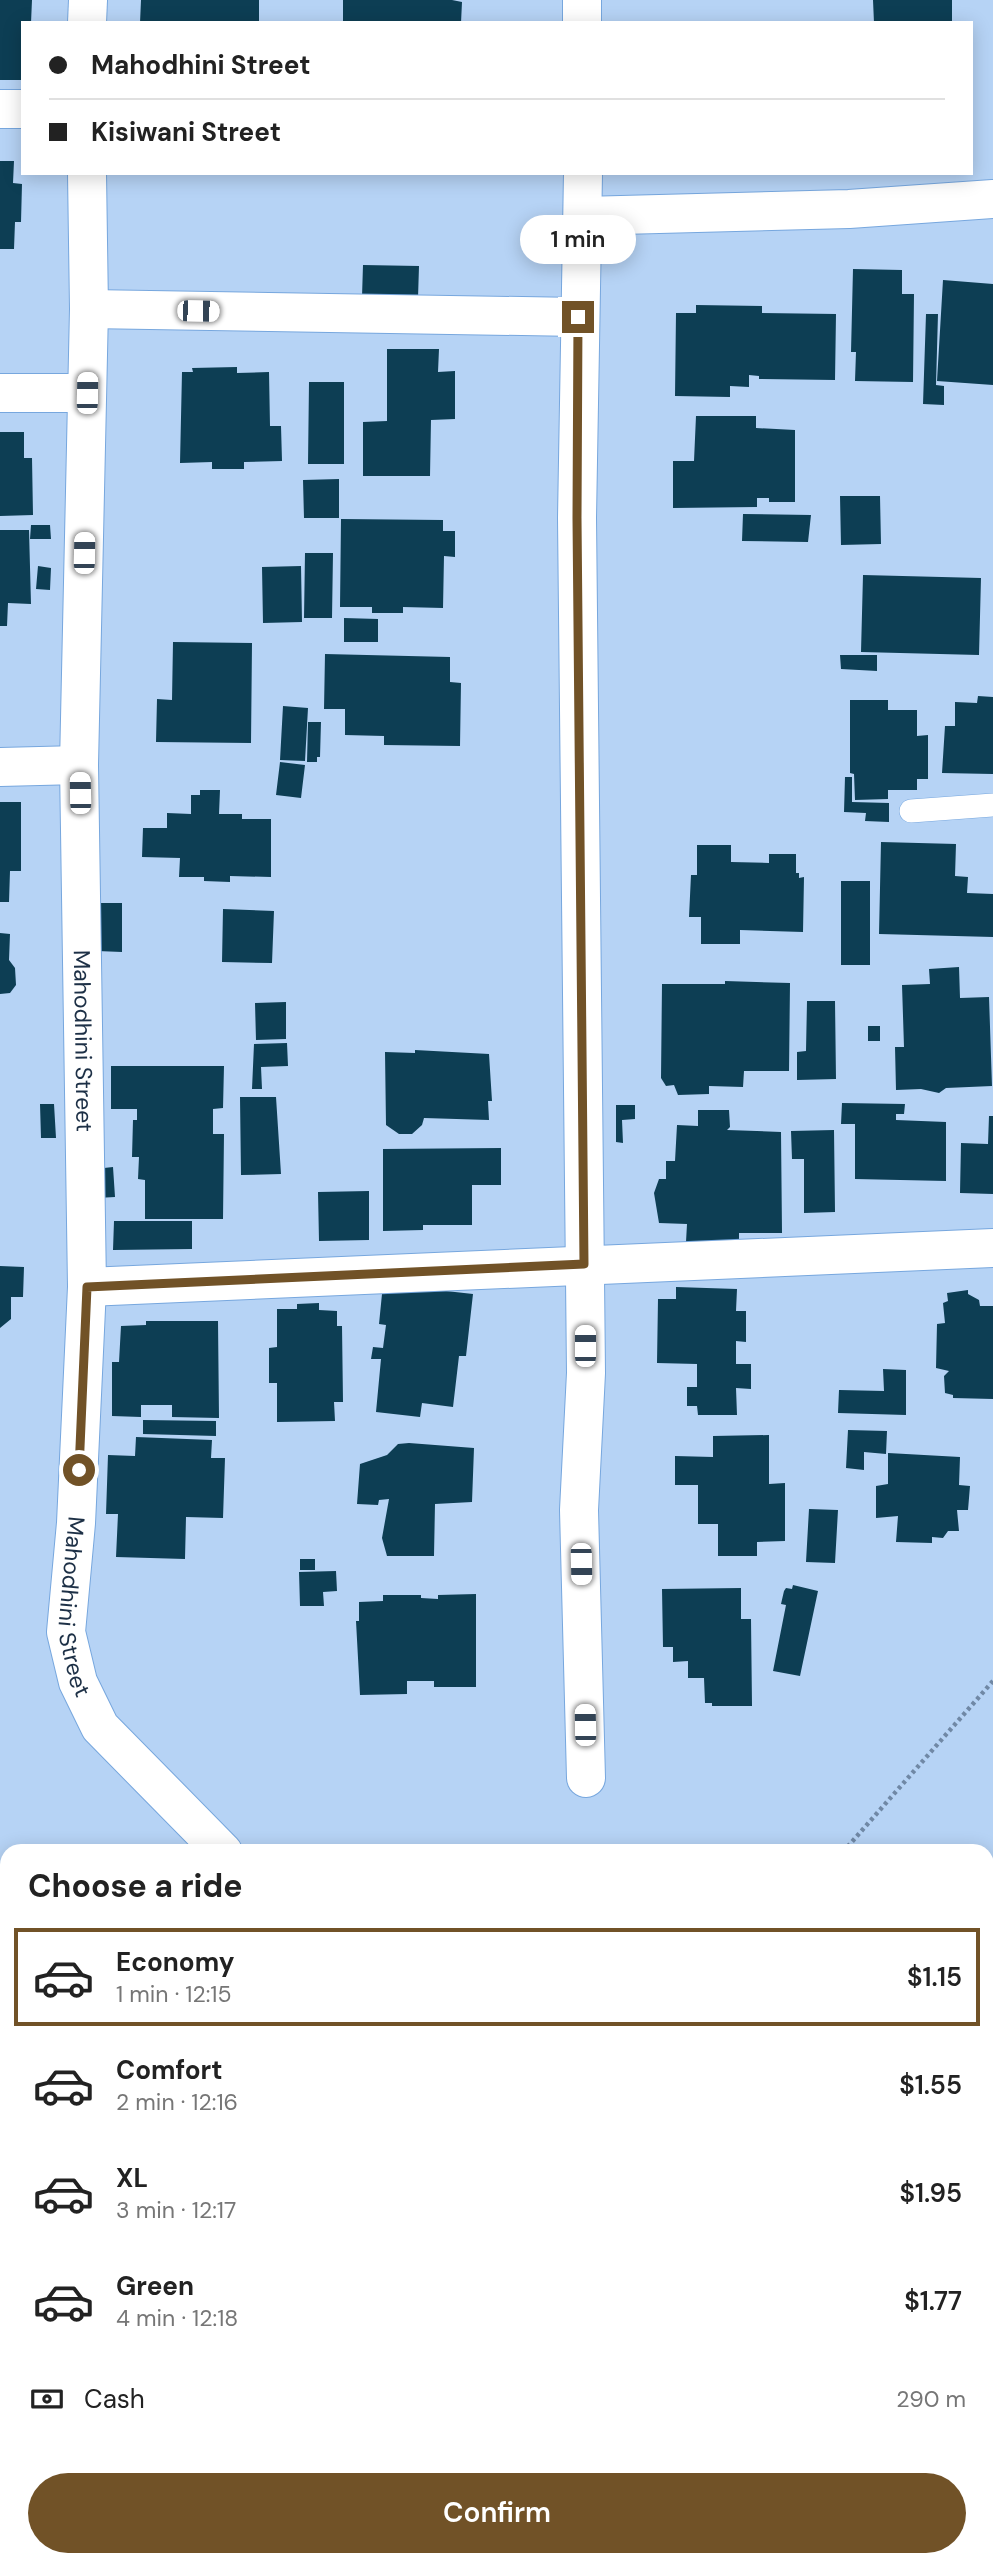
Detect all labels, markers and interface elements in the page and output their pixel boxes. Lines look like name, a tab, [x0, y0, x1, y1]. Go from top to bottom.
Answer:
text: Mahodhini Street	[91, 48, 310, 82]
text: Kisiwani Street	[91, 115, 281, 149]
callout: 1 min	[520, 216, 636, 264]
text: 1 min	[551, 224, 605, 254]
car	[177, 300, 220, 322]
route end	[562, 301, 594, 333]
car	[77, 372, 98, 414]
car	[74, 532, 95, 574]
car	[70, 772, 91, 814]
street label: Mahodhini Street	[67, 950, 100, 1132]
car	[575, 1325, 596, 1367]
route start	[63, 1454, 95, 1486]
street label: Mahodhini Street	[51, 1515, 98, 1702]
car	[571, 1543, 592, 1585]
car	[575, 1704, 596, 1746]
text: Choose a ride	[28, 1865, 243, 1907]
text: Economy	[116, 1945, 234, 1979]
icon: car	[32, 1946, 95, 2009]
text: $1.15	[907, 1960, 962, 1994]
text: 1 min · 12:15	[116, 1979, 232, 2009]
text: Comfort	[116, 2053, 222, 2087]
icon: car	[32, 2054, 95, 2117]
text: $1.55	[899, 2068, 962, 2102]
text: 2 min · 12:16	[116, 2087, 238, 2117]
text: XL	[116, 2161, 148, 2195]
icon: car	[32, 2162, 95, 2225]
text: $1.95	[900, 2176, 962, 2210]
text: 3 min · 12:17	[116, 2195, 236, 2225]
text: Green	[116, 2269, 194, 2303]
icon: car	[32, 2270, 95, 2333]
text: $1.77	[904, 2284, 962, 2318]
text: 4 min · 12:18	[116, 2303, 238, 2333]
icon: cash	[28, 2380, 66, 2418]
text: Cash	[84, 2382, 145, 2416]
text: 290 m	[896, 2384, 966, 2414]
button: Confirm	[28, 2473, 966, 2553]

